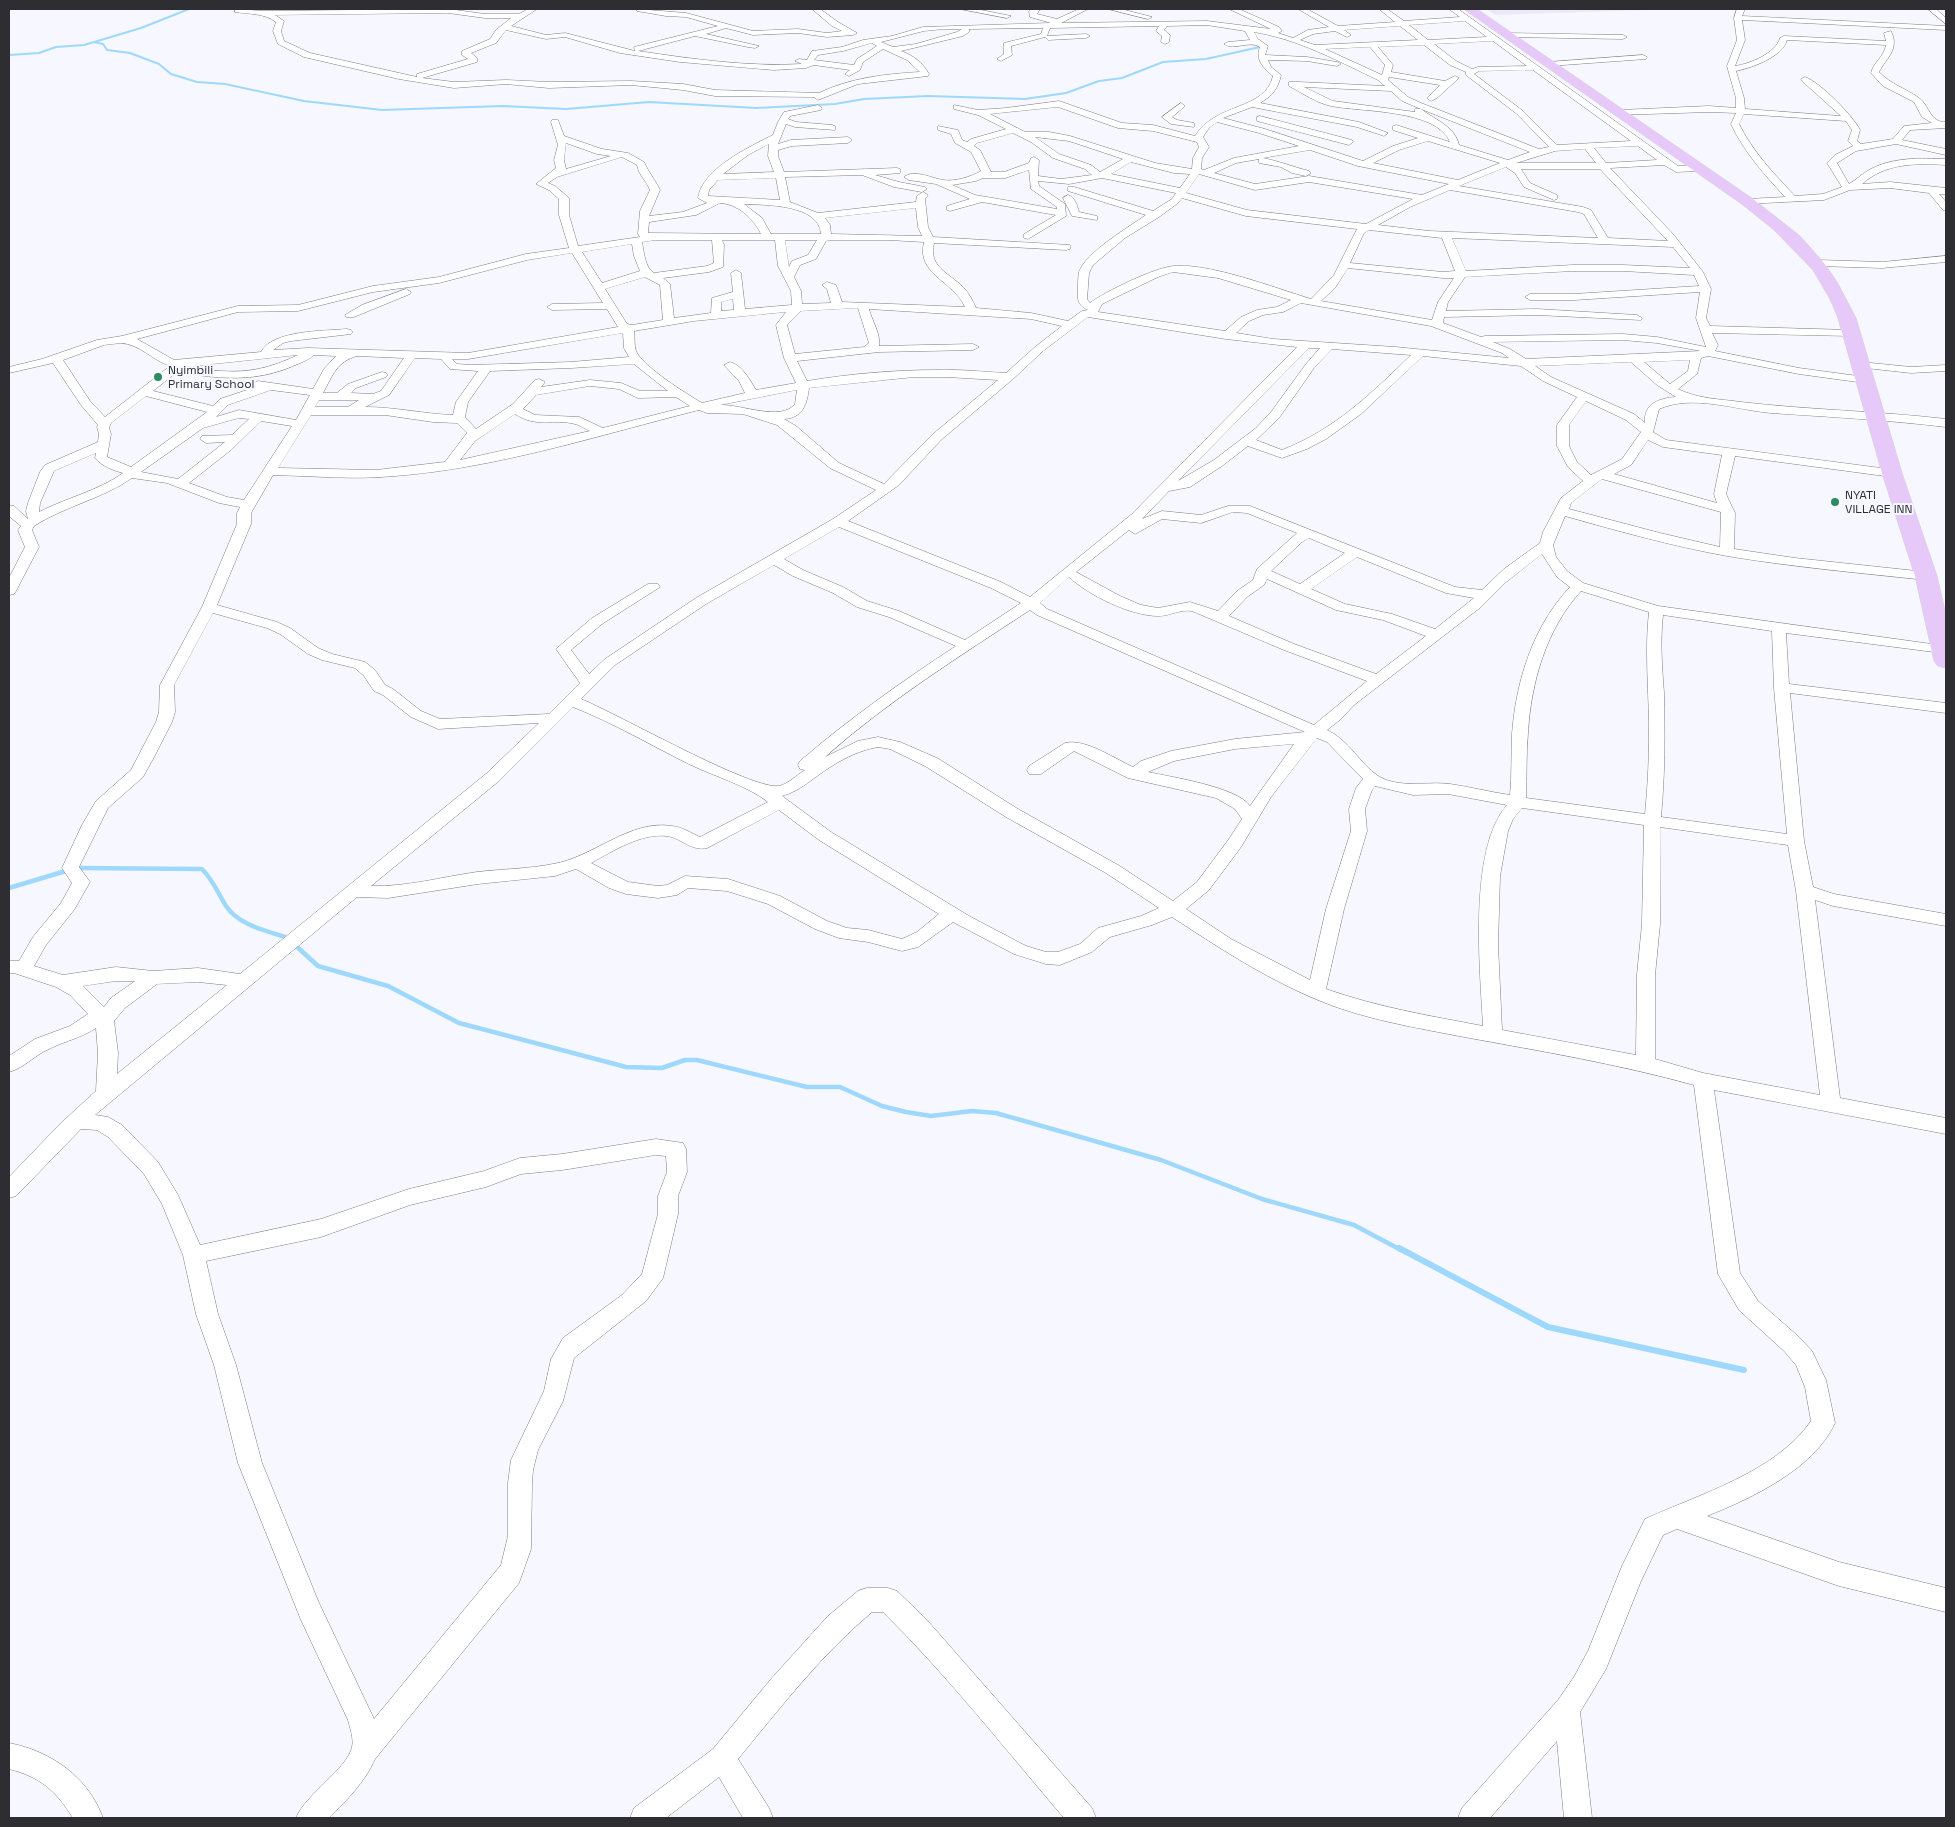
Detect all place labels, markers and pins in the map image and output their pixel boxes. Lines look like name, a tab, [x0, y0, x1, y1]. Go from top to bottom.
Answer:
place label: Nyimbili Primary School	[168, 362, 255, 392]
marker: Nyimbili Primary School	[152, 371, 164, 383]
place label: NYATI VILLAGE INN	[1845, 487, 1913, 517]
marker: NYATI VILLAGE INN	[1829, 496, 1841, 508]

